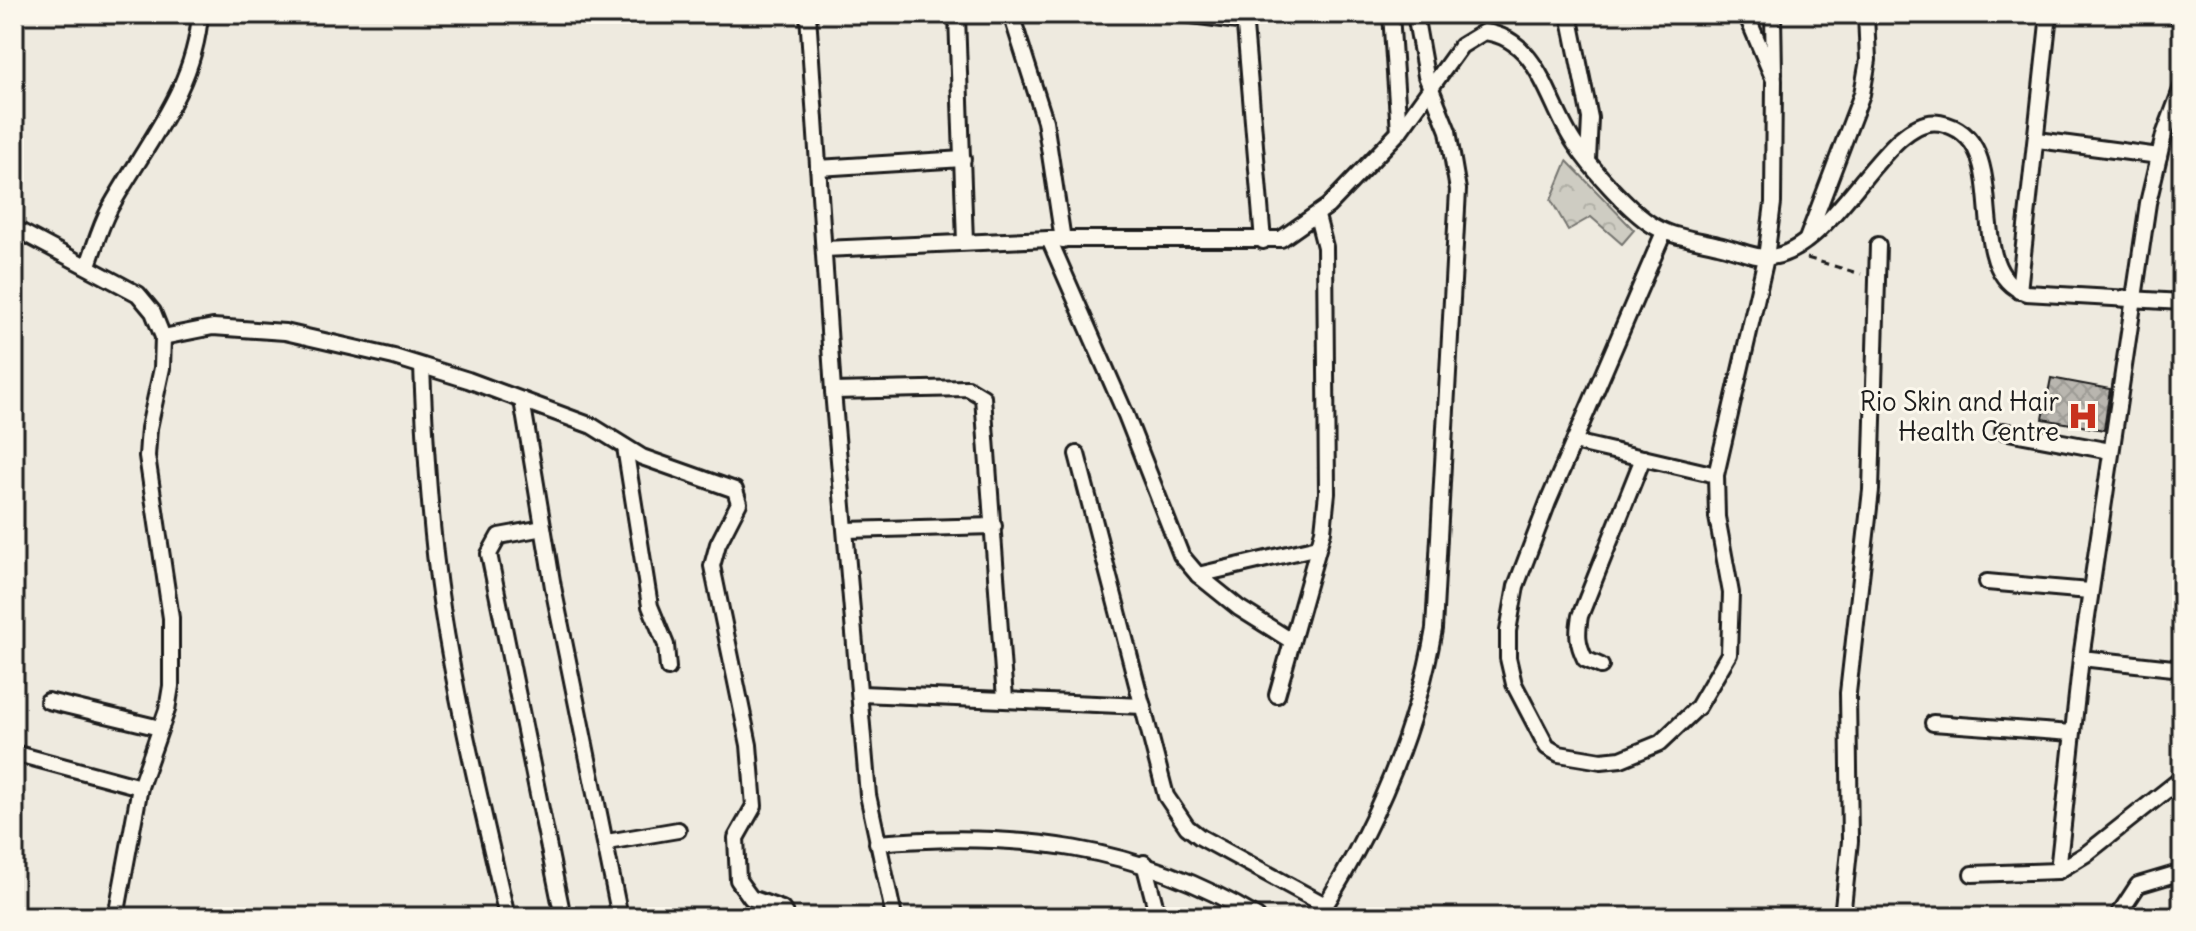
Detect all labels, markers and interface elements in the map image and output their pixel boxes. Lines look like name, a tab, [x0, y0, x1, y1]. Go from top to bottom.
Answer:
place label: Rio Skin and Hair Health Centre	[1860, 385, 2059, 448]
hospital icon: Rio Skin and Hair Health Centre	[2066, 399, 2100, 433]

